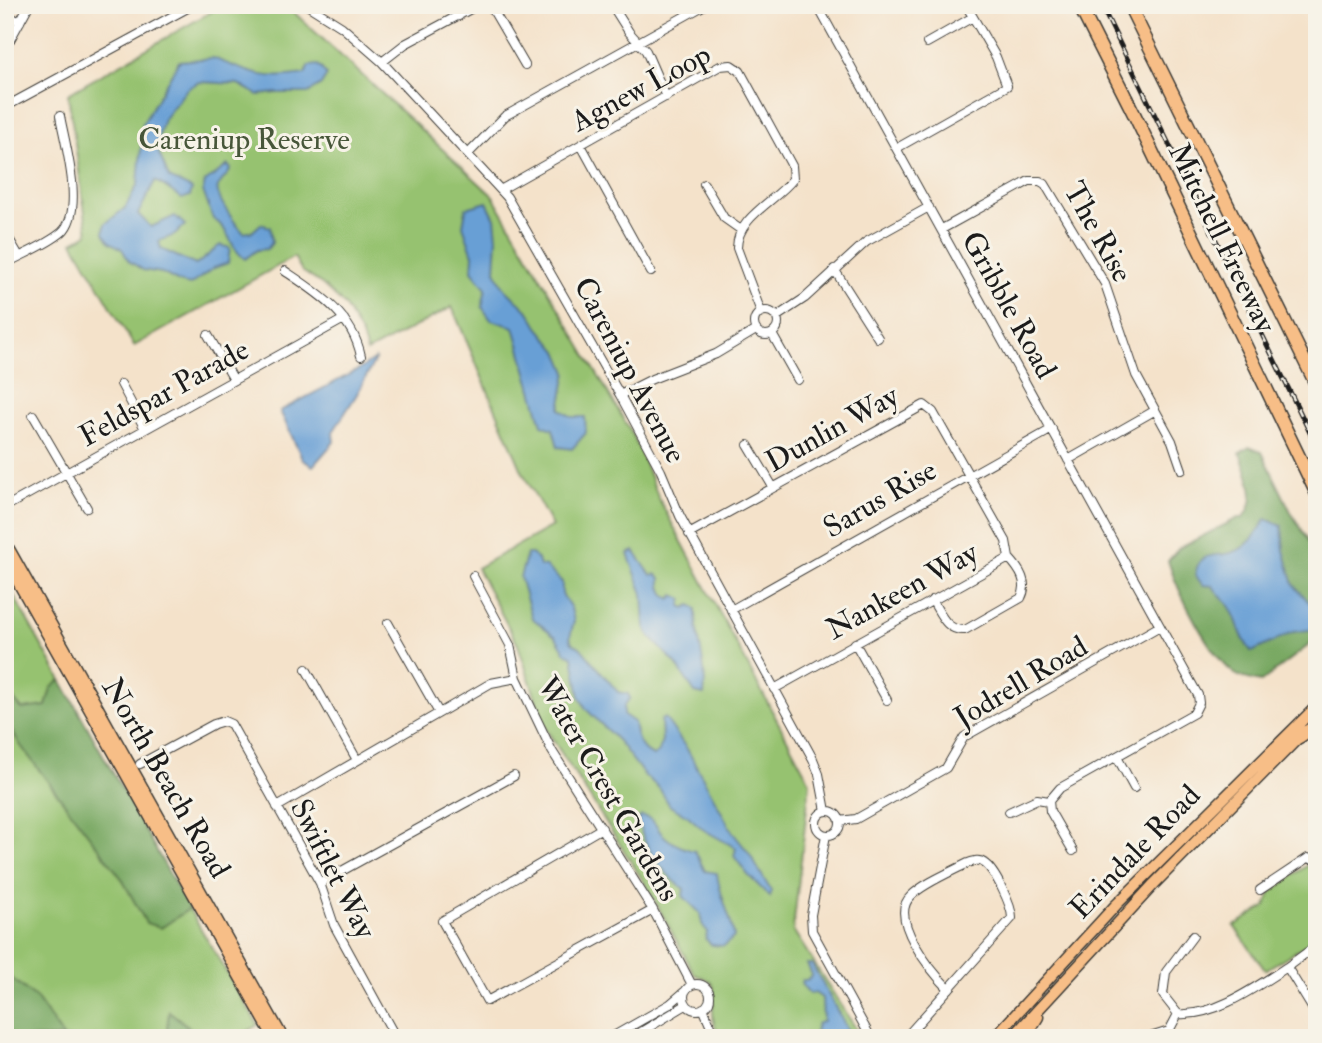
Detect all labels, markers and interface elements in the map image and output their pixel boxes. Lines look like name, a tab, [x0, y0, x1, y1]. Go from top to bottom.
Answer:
street label: Agnew Loop	[564, 36, 717, 141]
park label: Careniup Reserve	[138, 121, 350, 158]
street label: Mitchell Freeway	[1160, 137, 1284, 340]
street label: The Rise	[1055, 175, 1141, 289]
street label: Gribble Road	[953, 225, 1065, 385]
street label: Careniup Avenue	[566, 271, 694, 469]
street label: Feldspar Parade	[73, 331, 255, 455]
street label: Dunlin Way	[759, 377, 906, 481]
street label: Sarus Rise	[817, 452, 943, 546]
street label: Nankeen Way	[820, 534, 985, 648]
street label: Jodrell Road	[947, 628, 1095, 737]
street label: Water Crest Gardens	[528, 669, 687, 908]
street label: North Beach Road	[94, 671, 238, 885]
street label: Erindale Road	[1062, 777, 1208, 927]
street label: Swiftlet Way	[282, 793, 384, 946]

